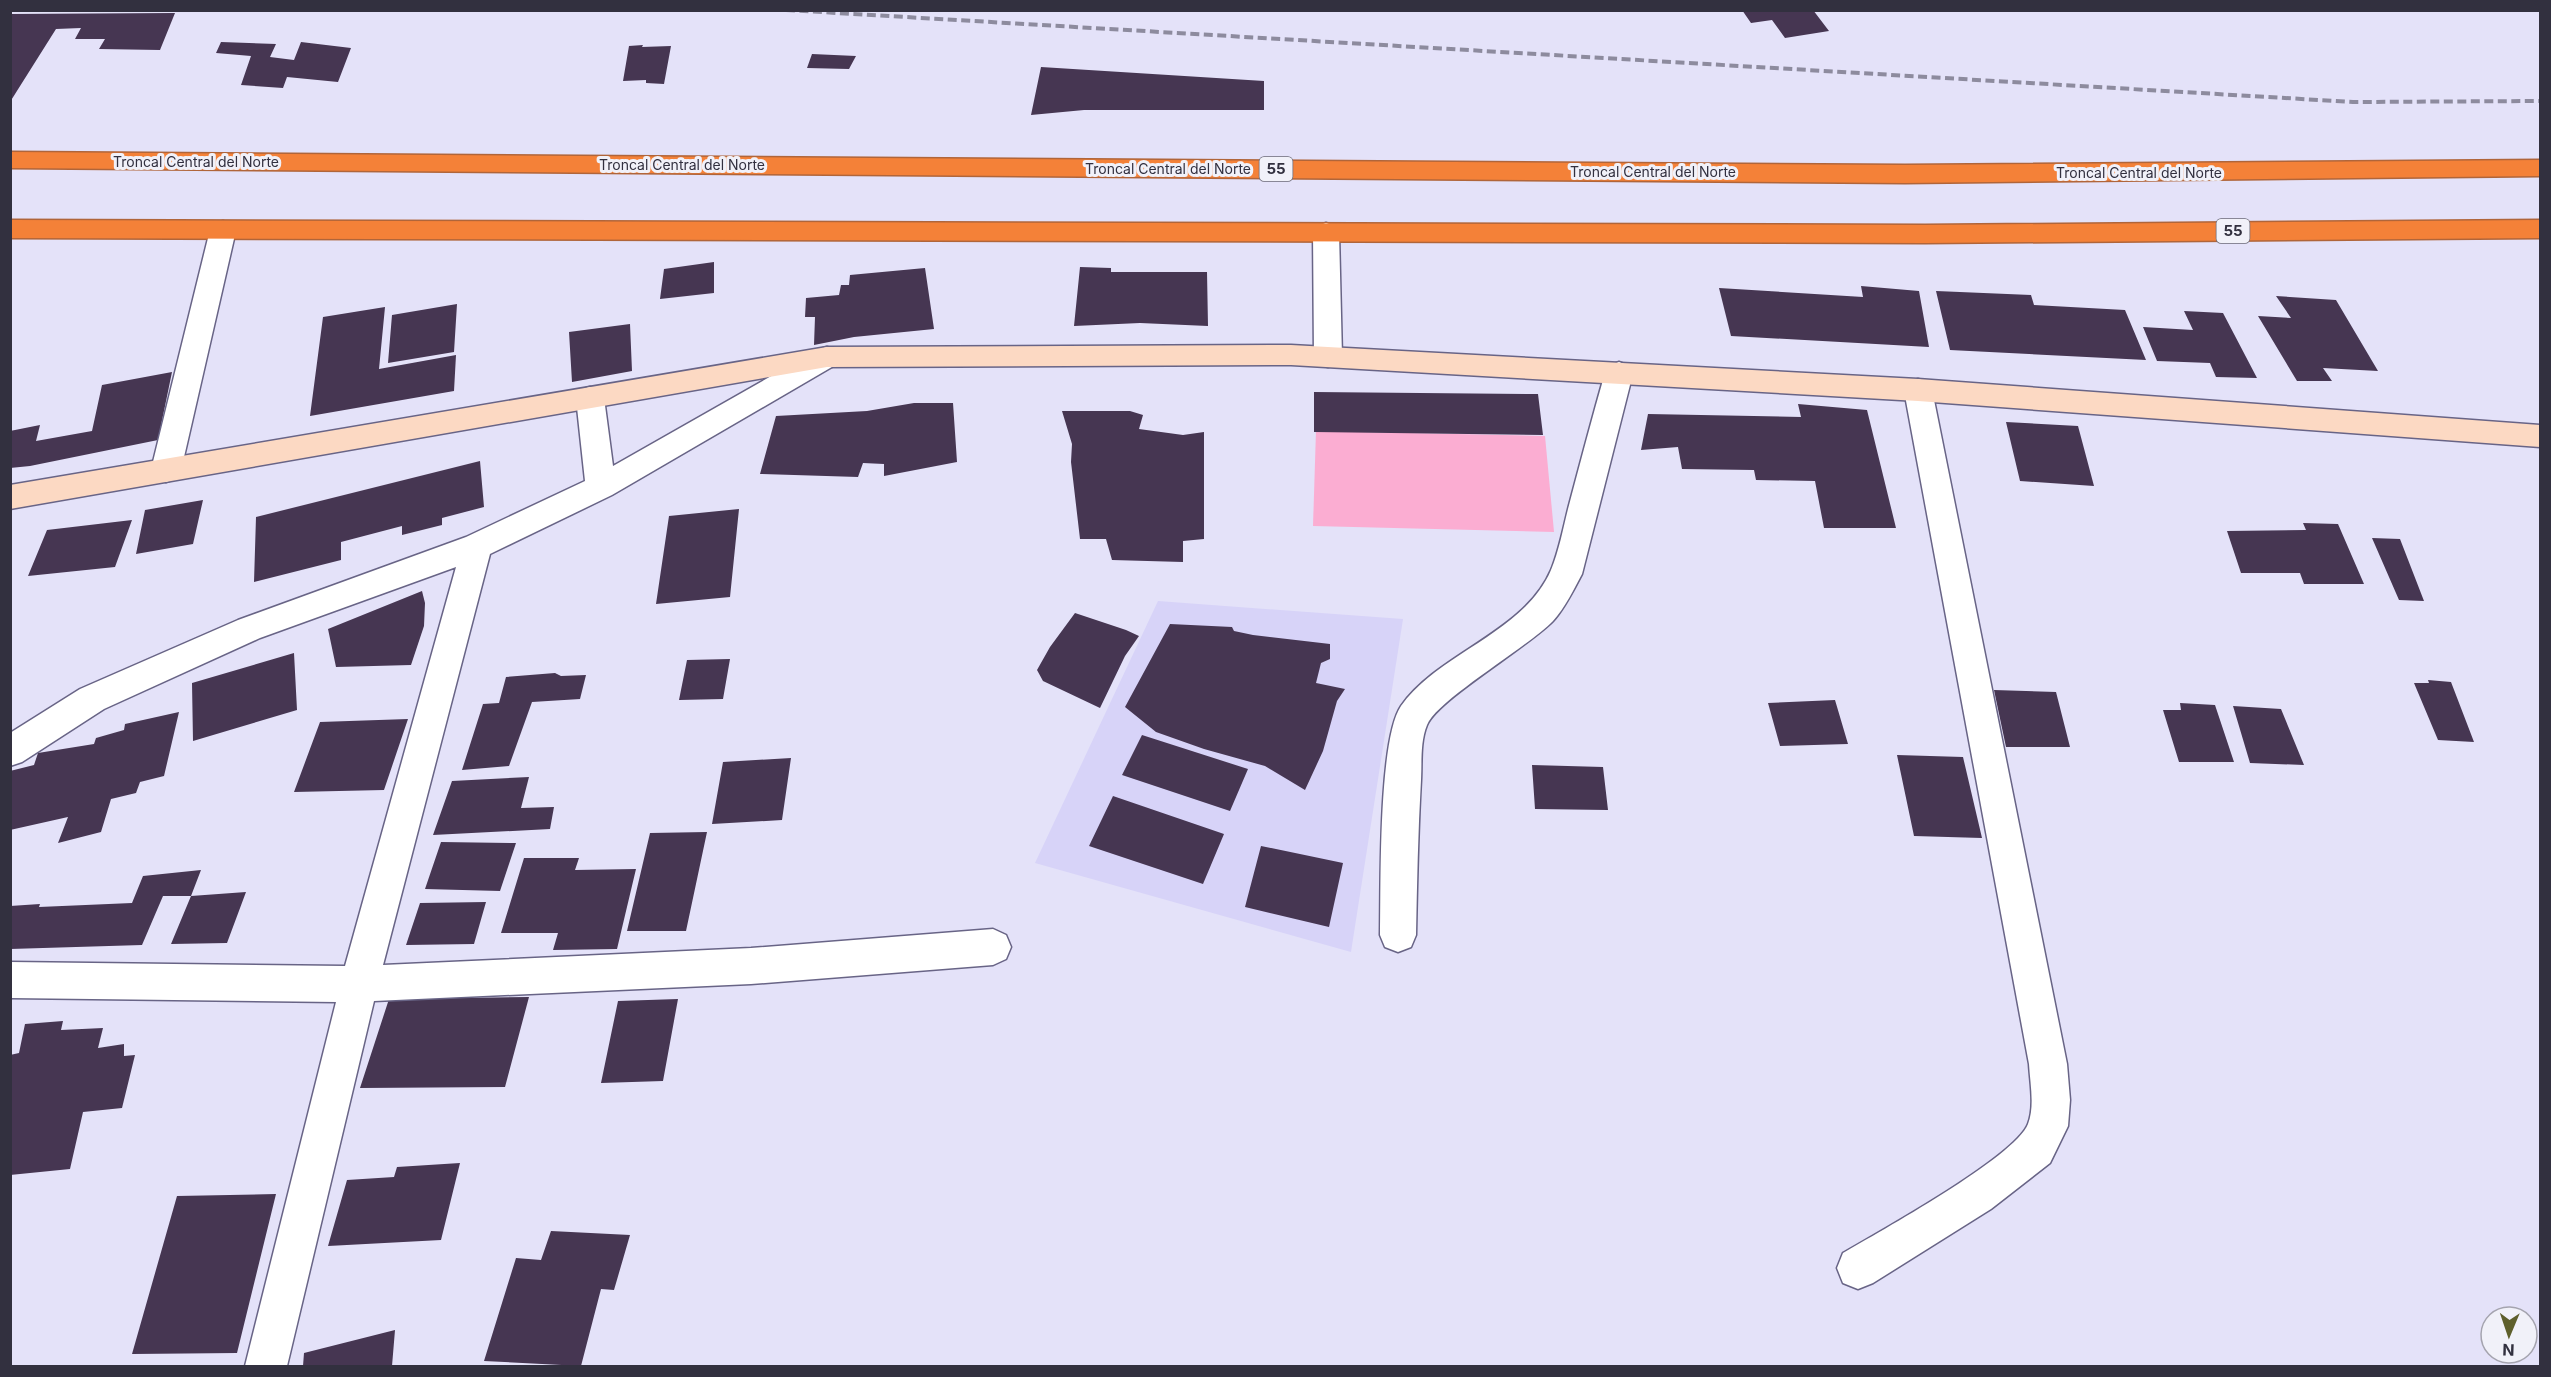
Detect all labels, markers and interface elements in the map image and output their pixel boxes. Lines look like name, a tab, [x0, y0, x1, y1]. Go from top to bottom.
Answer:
street label: Troncal Central del Norte	[113, 153, 279, 170]
street label: Troncal Central del Norte	[599, 156, 765, 173]
road number: 55	[1260, 157, 1292, 181]
street label: Troncal Central del Norte	[1085, 160, 1251, 177]
street label: Troncal Central del Norte	[1570, 163, 1736, 180]
street label: Troncal Central del Norte	[2056, 164, 2222, 181]
road number: 55	[2216, 219, 2250, 243]
north arrow	[2479, 1305, 2539, 1365]
text: N	[2502, 1340, 2515, 1360]

